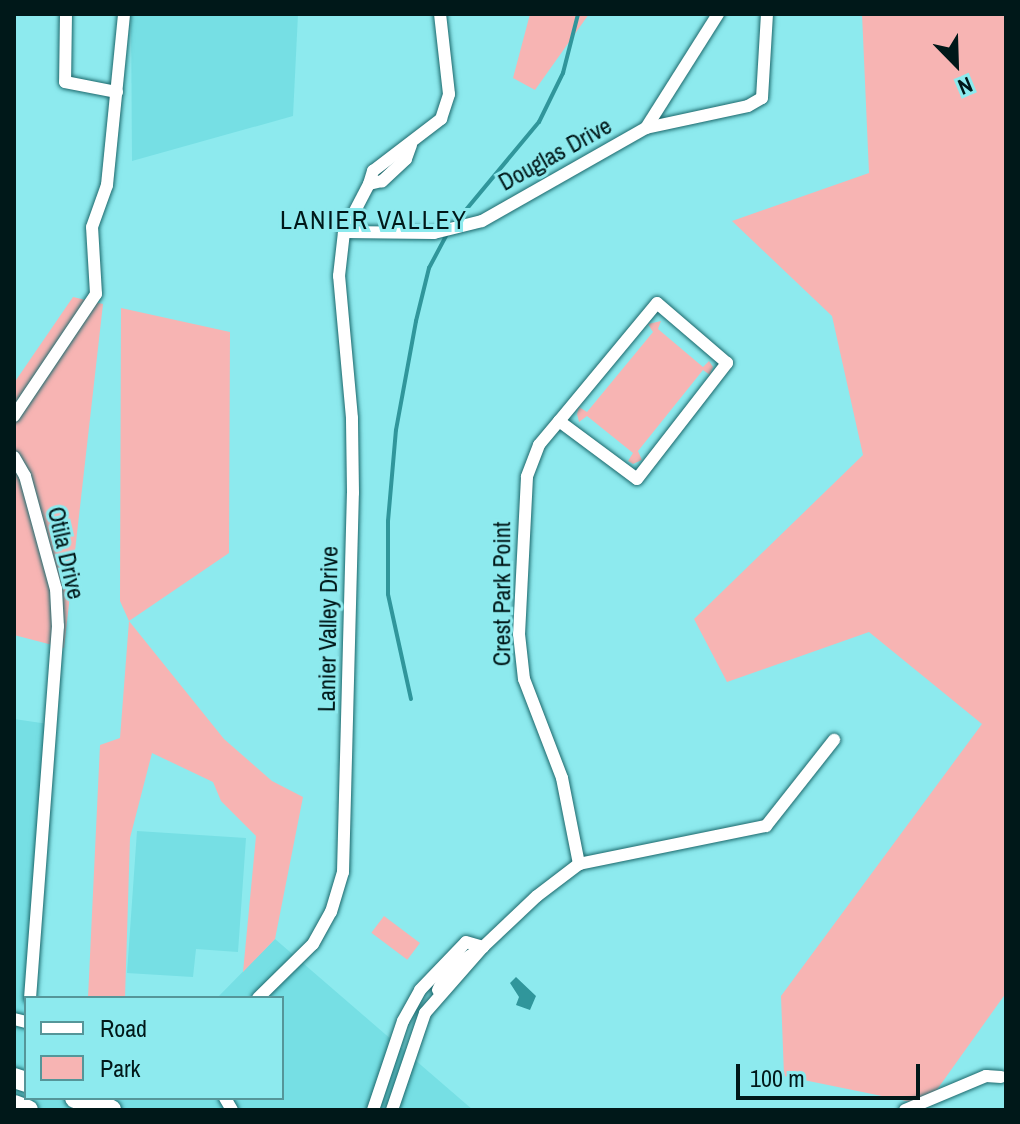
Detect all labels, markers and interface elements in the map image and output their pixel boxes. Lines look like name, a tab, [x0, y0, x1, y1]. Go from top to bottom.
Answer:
north arrow	[916, 24, 996, 104]
text: N	[954, 70, 977, 102]
street label: Douglas Drive	[493, 111, 617, 197]
district label: LANIER VALLEY	[280, 204, 468, 236]
street label: Otila Drive	[41, 504, 91, 602]
street label: Crest Park Point	[488, 522, 516, 666]
street label: Lanier Valley Drive	[312, 546, 344, 712]
legend	[24, 996, 284, 1100]
text: Road	[100, 1012, 147, 1044]
scale bar	[740, 1048, 924, 1098]
text: Park	[100, 1052, 140, 1084]
text: 100 m	[750, 1062, 805, 1094]

